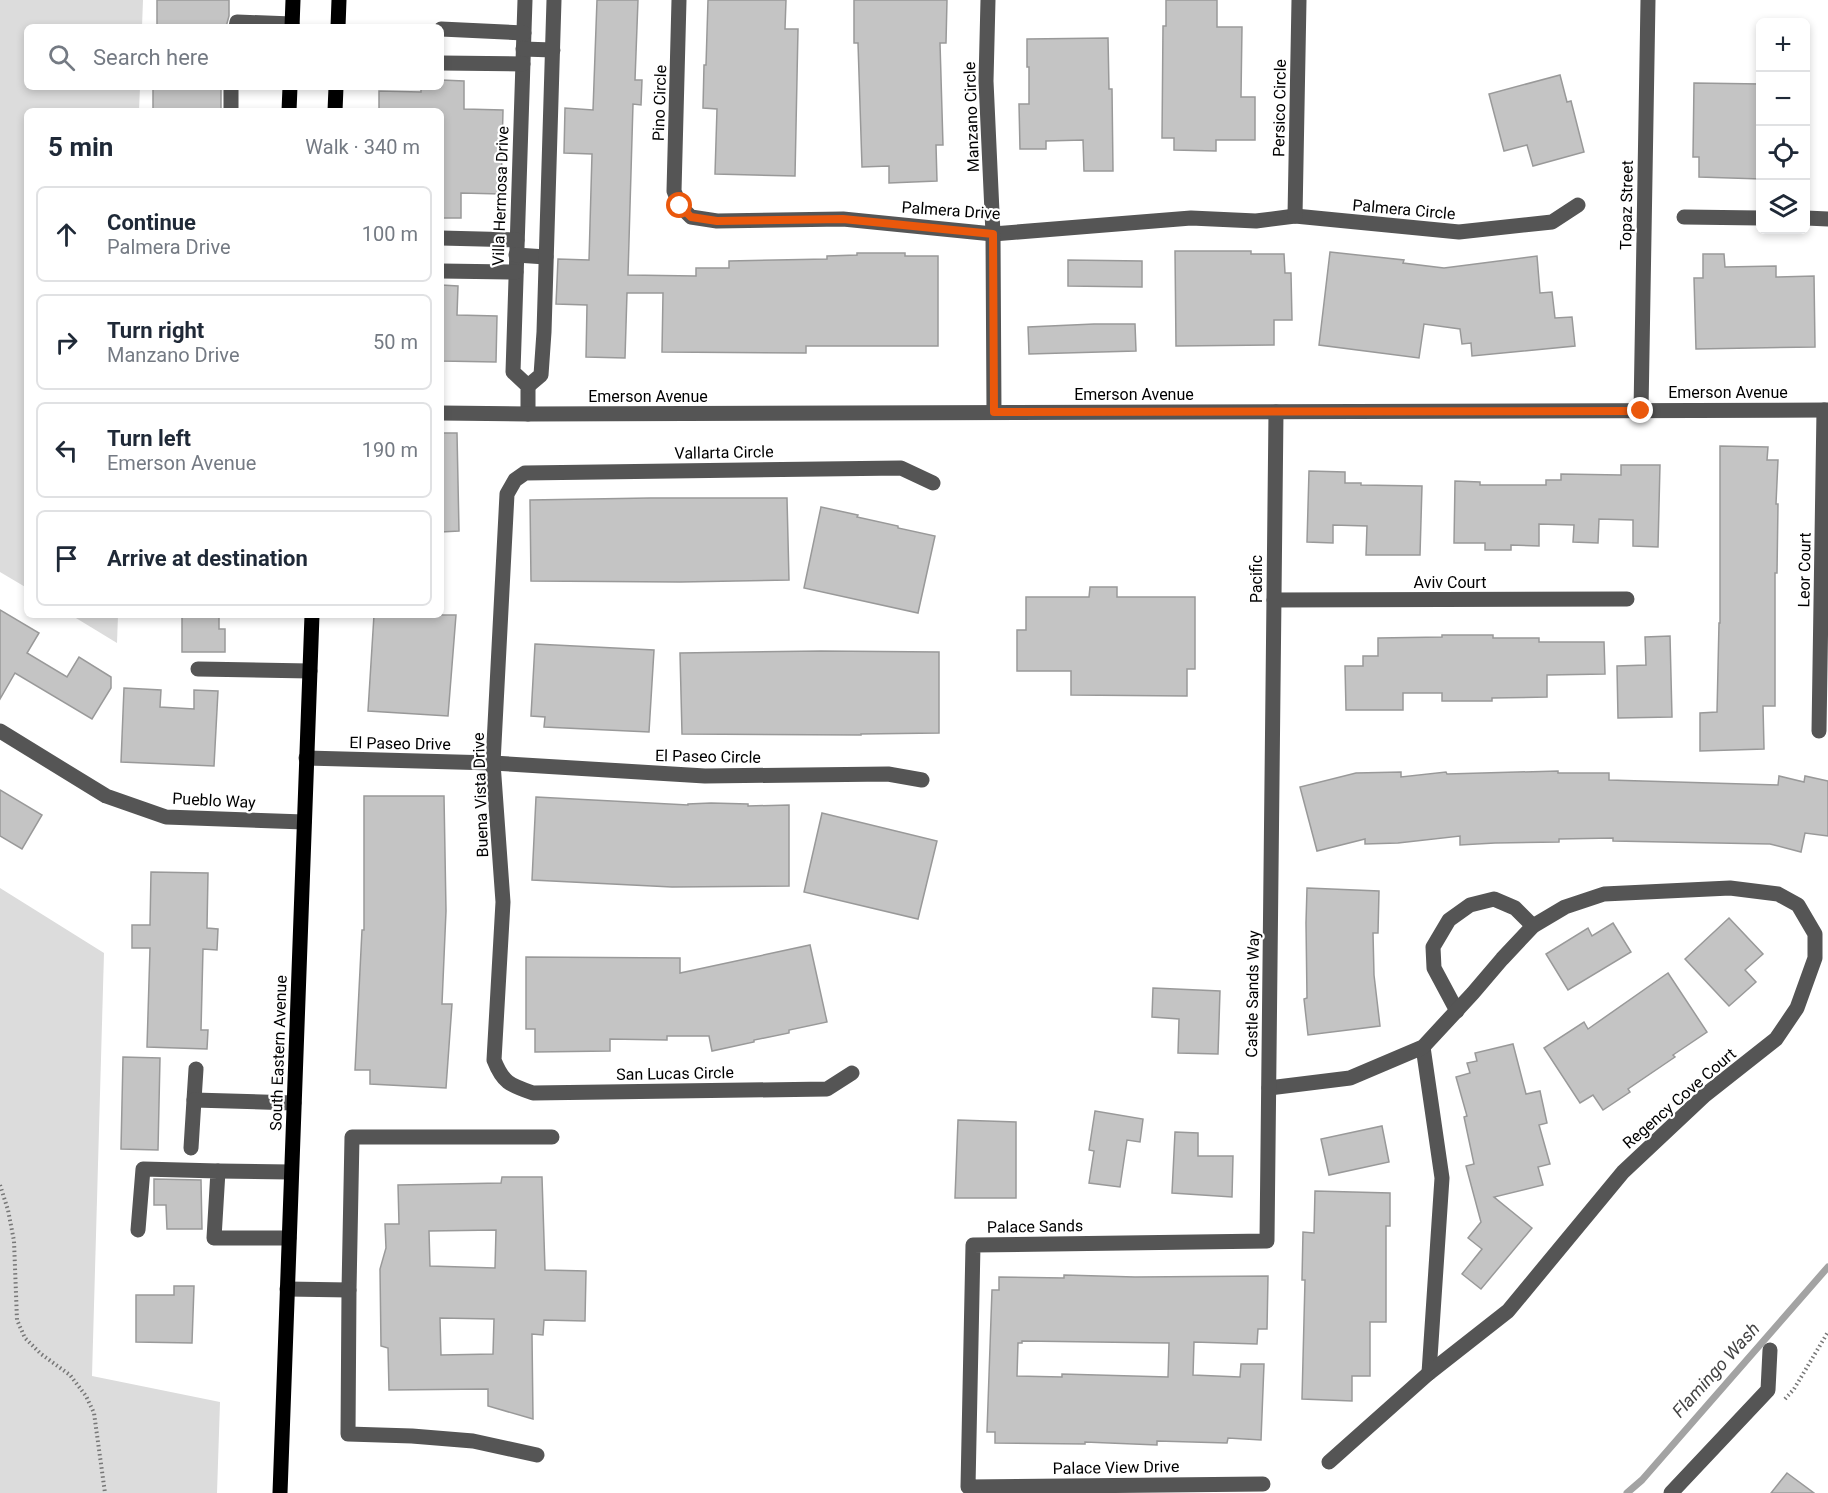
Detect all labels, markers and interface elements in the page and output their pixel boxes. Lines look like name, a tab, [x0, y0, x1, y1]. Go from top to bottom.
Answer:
map controls	[1756, 18, 1810, 234]
button: +	[1756, 18, 1810, 72]
search box	[24, 24, 444, 90]
icon: search	[45, 41, 78, 74]
text: Search here	[93, 45, 209, 70]
street label: Persico Circle	[1269, 59, 1290, 157]
street label: Manzano Circle	[960, 61, 983, 172]
street label: Pino Circle	[649, 65, 670, 141]
button: −	[1756, 72, 1810, 126]
street label: Villa Hermosa Drive	[489, 126, 512, 266]
button: locate	[1756, 126, 1810, 180]
text: 5 min	[48, 132, 113, 162]
text: Walk · 340 m	[305, 135, 420, 159]
street label: Topaz Street	[1616, 160, 1637, 250]
button: layers	[1756, 180, 1810, 234]
route start	[666, 192, 692, 218]
street label: Palmera Circle	[1352, 196, 1456, 223]
street label: Palmera Drive	[901, 198, 1001, 223]
text: Continue	[107, 210, 196, 235]
icon: ahead	[50, 218, 83, 251]
text: 100 m	[362, 222, 418, 246]
text: Palmera Drive	[107, 235, 231, 259]
text: Turn right	[107, 318, 204, 343]
icon: right	[50, 326, 83, 359]
text: 50 m	[373, 330, 418, 354]
text: Manzano Drive	[107, 343, 240, 367]
street label: Emerson Avenue	[1668, 383, 1788, 402]
street label: Emerson Avenue	[1074, 385, 1194, 404]
street label: Emerson Avenue	[588, 387, 708, 406]
route end	[1627, 397, 1653, 423]
text: Turn left	[107, 426, 191, 451]
icon: left	[50, 434, 83, 467]
text: 190 m	[362, 438, 418, 462]
street label: Vallarta Circle	[674, 442, 774, 463]
text: Emerson Avenue	[107, 451, 256, 475]
street label: Leor Court	[1794, 532, 1815, 608]
icon: arrive	[50, 542, 83, 575]
text: Arrive at destination	[107, 546, 308, 571]
street label: Pacific	[1247, 555, 1266, 603]
street label: Aviv Court	[1414, 573, 1486, 592]
street label: Buena Vista Drive	[469, 732, 492, 858]
street label: El Paseo Drive	[349, 733, 451, 754]
street label: El Paseo Circle	[655, 746, 761, 767]
street label: Pueblo Way	[172, 789, 257, 812]
street label: Castle Sands Way	[1242, 930, 1263, 1058]
street label: South Eastern Avenue	[266, 975, 291, 1131]
street label: Regency Cove Court	[1619, 1044, 1740, 1153]
street label: San Lucas Circle	[616, 1063, 734, 1084]
street label: Palace Sands	[987, 1216, 1083, 1237]
water label: Flamingo Wash	[1668, 1318, 1764, 1421]
street label: Palace View Drive	[1053, 1457, 1179, 1478]

